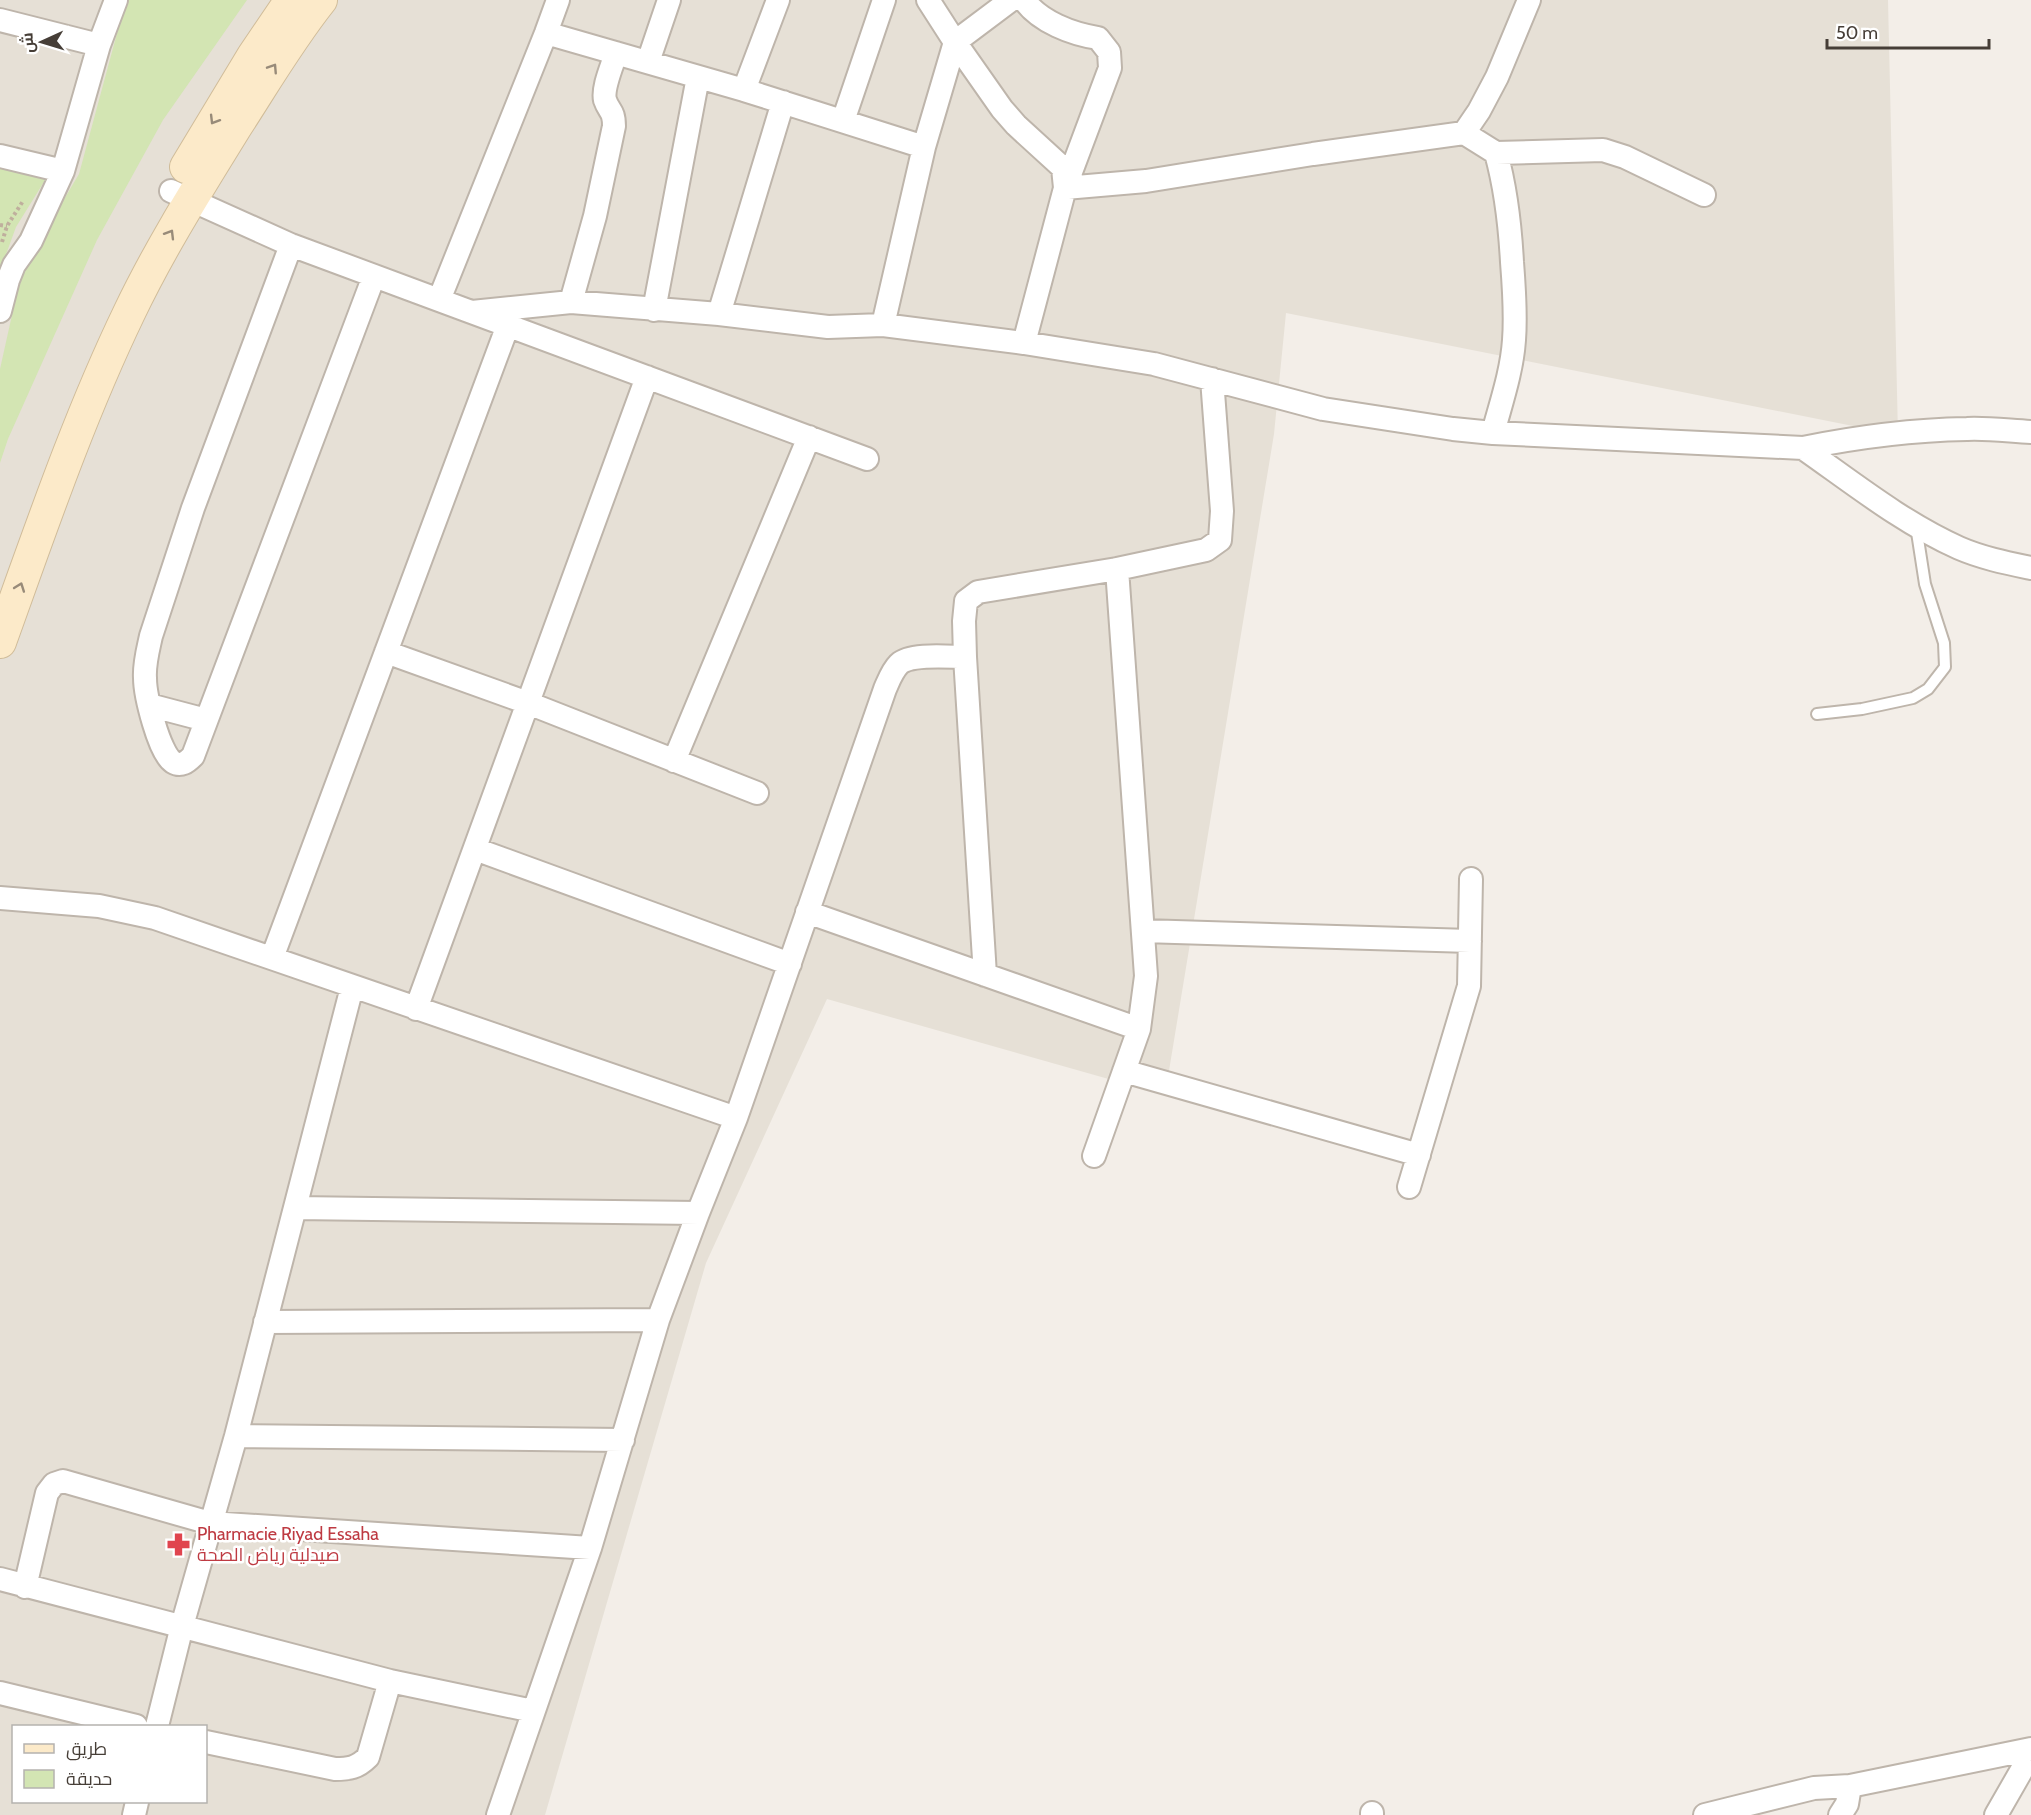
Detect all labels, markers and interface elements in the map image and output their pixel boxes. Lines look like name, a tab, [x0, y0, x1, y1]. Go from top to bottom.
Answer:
north arrow	[12, 12, 72, 72]
scale bar	[1827, 12, 1989, 50]
text: 50 m	[1836, 22, 1878, 44]
text: ش	[17, 32, 38, 54]
one-way arrow	[266, 64, 277, 75]
one-way arrow	[210, 114, 222, 124]
one-way arrow	[163, 230, 175, 240]
one-way arrow	[12, 582, 25, 593]
place label: Pharmacie Riyad Essaha صيدلية رياض الصحة	[197, 1523, 379, 1566]
pharmacy icon: Pharmacie Riyad Essaha صيدلية رياض الصحة	[166, 1531, 192, 1557]
legend	[12, 1725, 207, 1803]
text: طريق	[66, 1738, 107, 1761]
text: حديقة	[66, 1768, 112, 1790]

